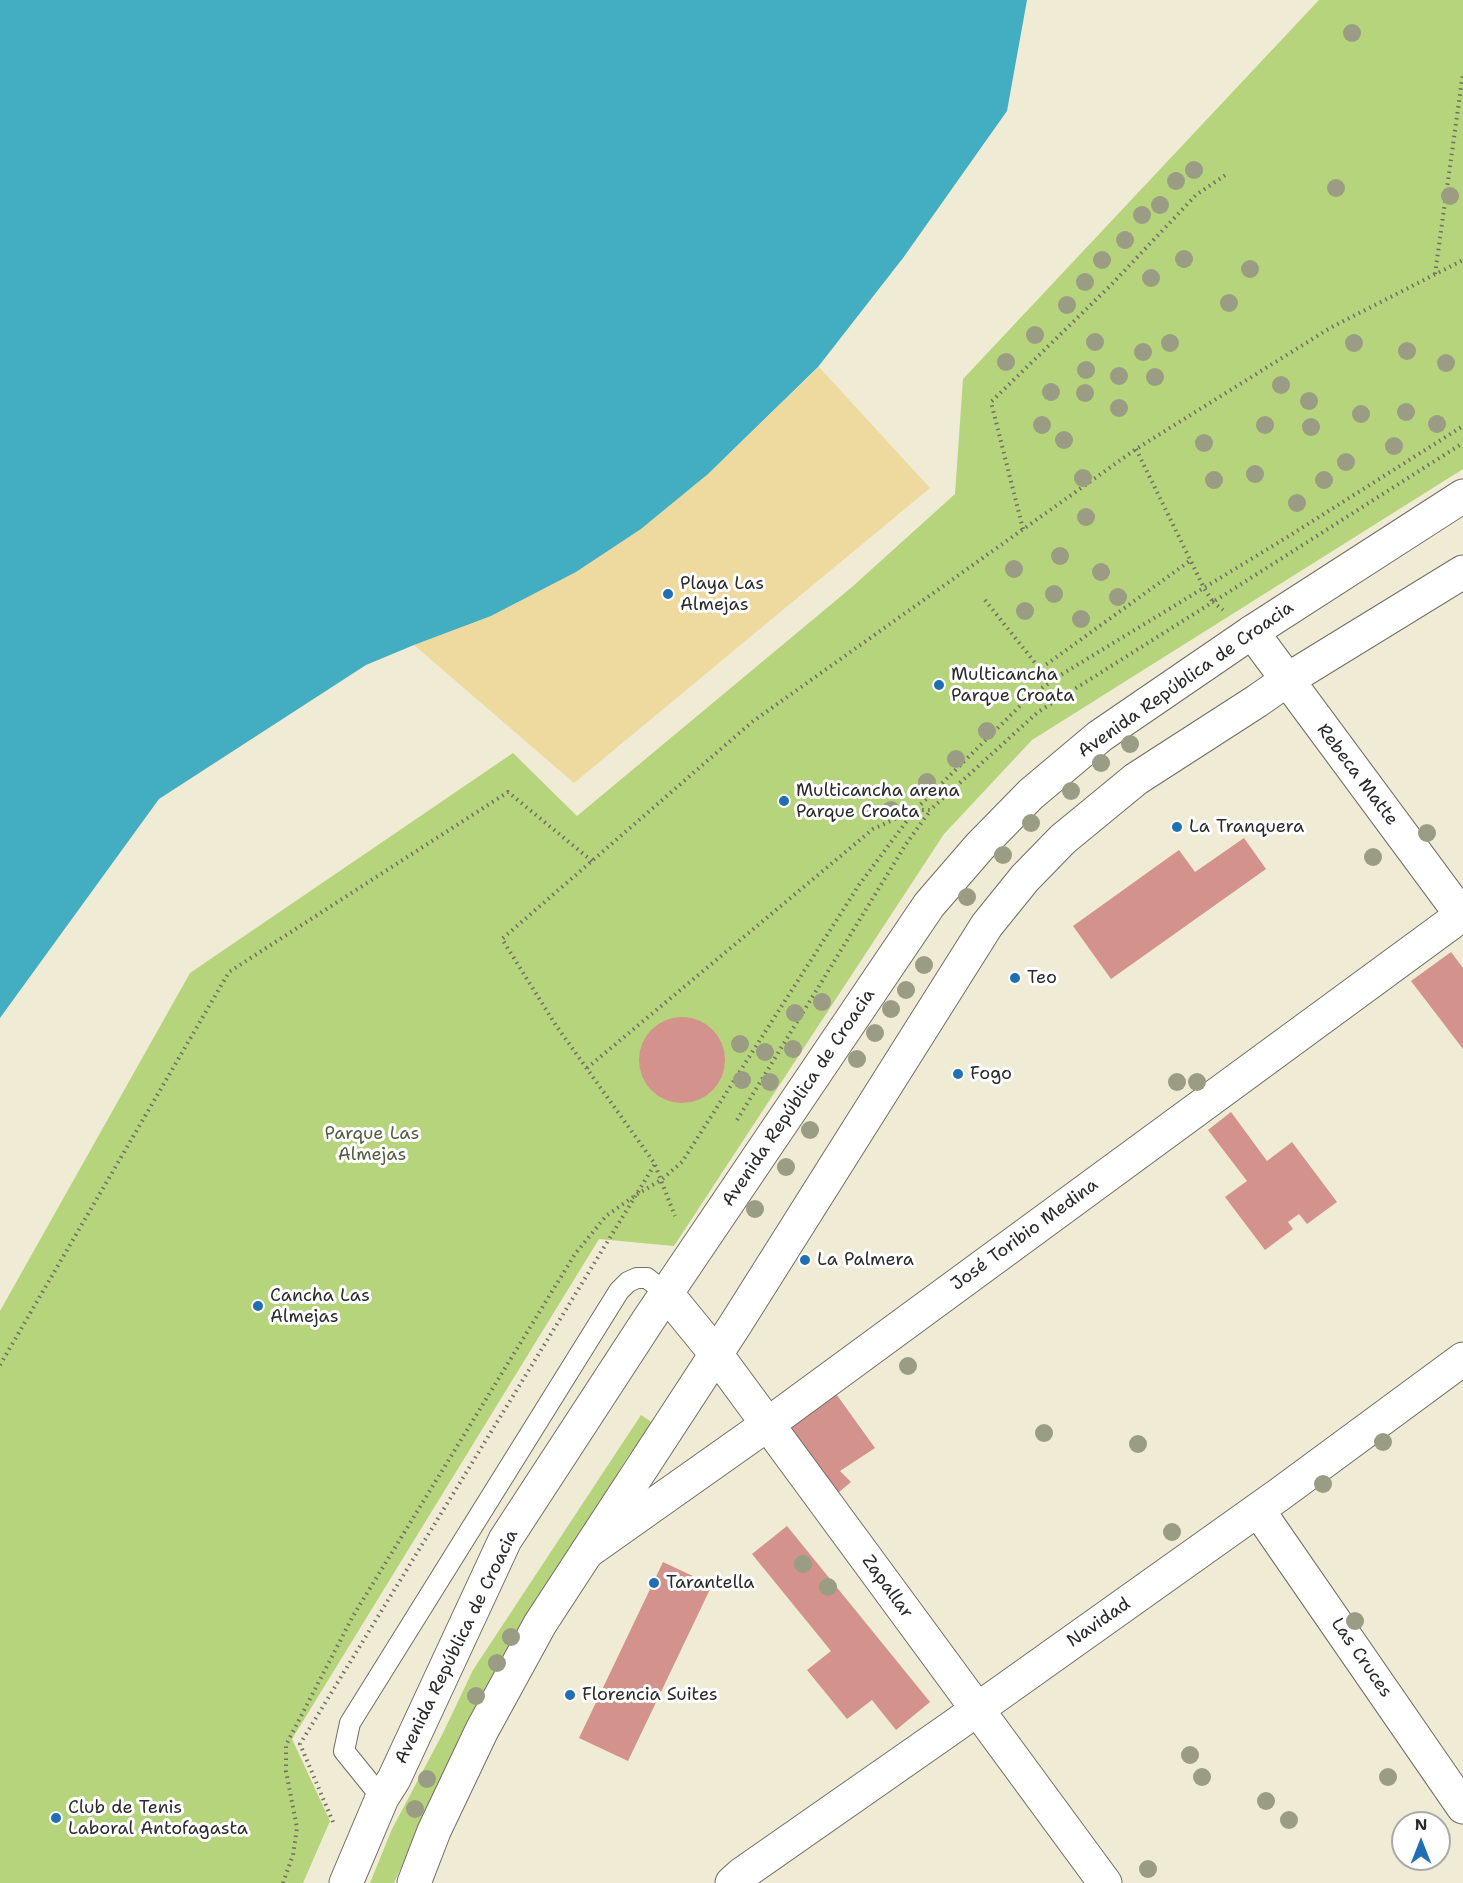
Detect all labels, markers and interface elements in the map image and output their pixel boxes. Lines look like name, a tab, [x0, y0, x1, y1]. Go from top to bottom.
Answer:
place label: Playa Las Almejas	[680, 573, 764, 616]
marker: Playa Las Almejas	[661, 587, 675, 601]
street label: Avenida República de Croacia	[1074, 597, 1298, 763]
place label: Multicancha Parque Croata	[951, 664, 1074, 706]
marker: Multicancha Parque Croata	[932, 678, 946, 692]
street label: Rebeca Matte	[1312, 720, 1402, 830]
place label: Multicancha arena Parque Croata	[796, 780, 960, 822]
marker: Multicancha arena Parque Croata	[777, 794, 791, 808]
place label: La Tranquera	[1189, 816, 1304, 838]
marker: La Tranquera	[1170, 820, 1184, 834]
place label: Teo	[1027, 967, 1057, 989]
marker: Teo	[1008, 971, 1022, 985]
street label: Avenida República de Croacia	[718, 985, 880, 1211]
place label: Fogo	[970, 1063, 1012, 1085]
marker: Fogo	[951, 1067, 965, 1081]
park label: Parque Las Almejas	[325, 1123, 419, 1166]
street label: José Toribio Medina	[947, 1174, 1103, 1296]
place label: La Palmera	[817, 1249, 914, 1271]
marker: La Palmera	[798, 1253, 812, 1267]
place label: Cancha Las Almejas	[270, 1285, 370, 1328]
marker: Cancha Las Almejas	[251, 1299, 265, 1313]
street label: Avenida República de Croacia	[391, 1526, 523, 1768]
street label: Zapallar	[857, 1551, 917, 1623]
place label: Tarantella	[666, 1572, 755, 1594]
marker: Tarantella	[647, 1576, 661, 1590]
street label: Navidad	[1063, 1593, 1135, 1653]
street label: Las Cruces	[1326, 1614, 1396, 1702]
place label: Florencia Suites	[582, 1684, 718, 1706]
marker: Florencia Suites	[563, 1688, 577, 1702]
place label: Club de Tenis Laboral Antofagasta	[68, 1797, 248, 1840]
marker: Club de Tenis Laboral Antofagasta	[49, 1811, 63, 1825]
north arrow	[1391, 1811, 1451, 1871]
text: N	[1415, 1814, 1427, 1835]

